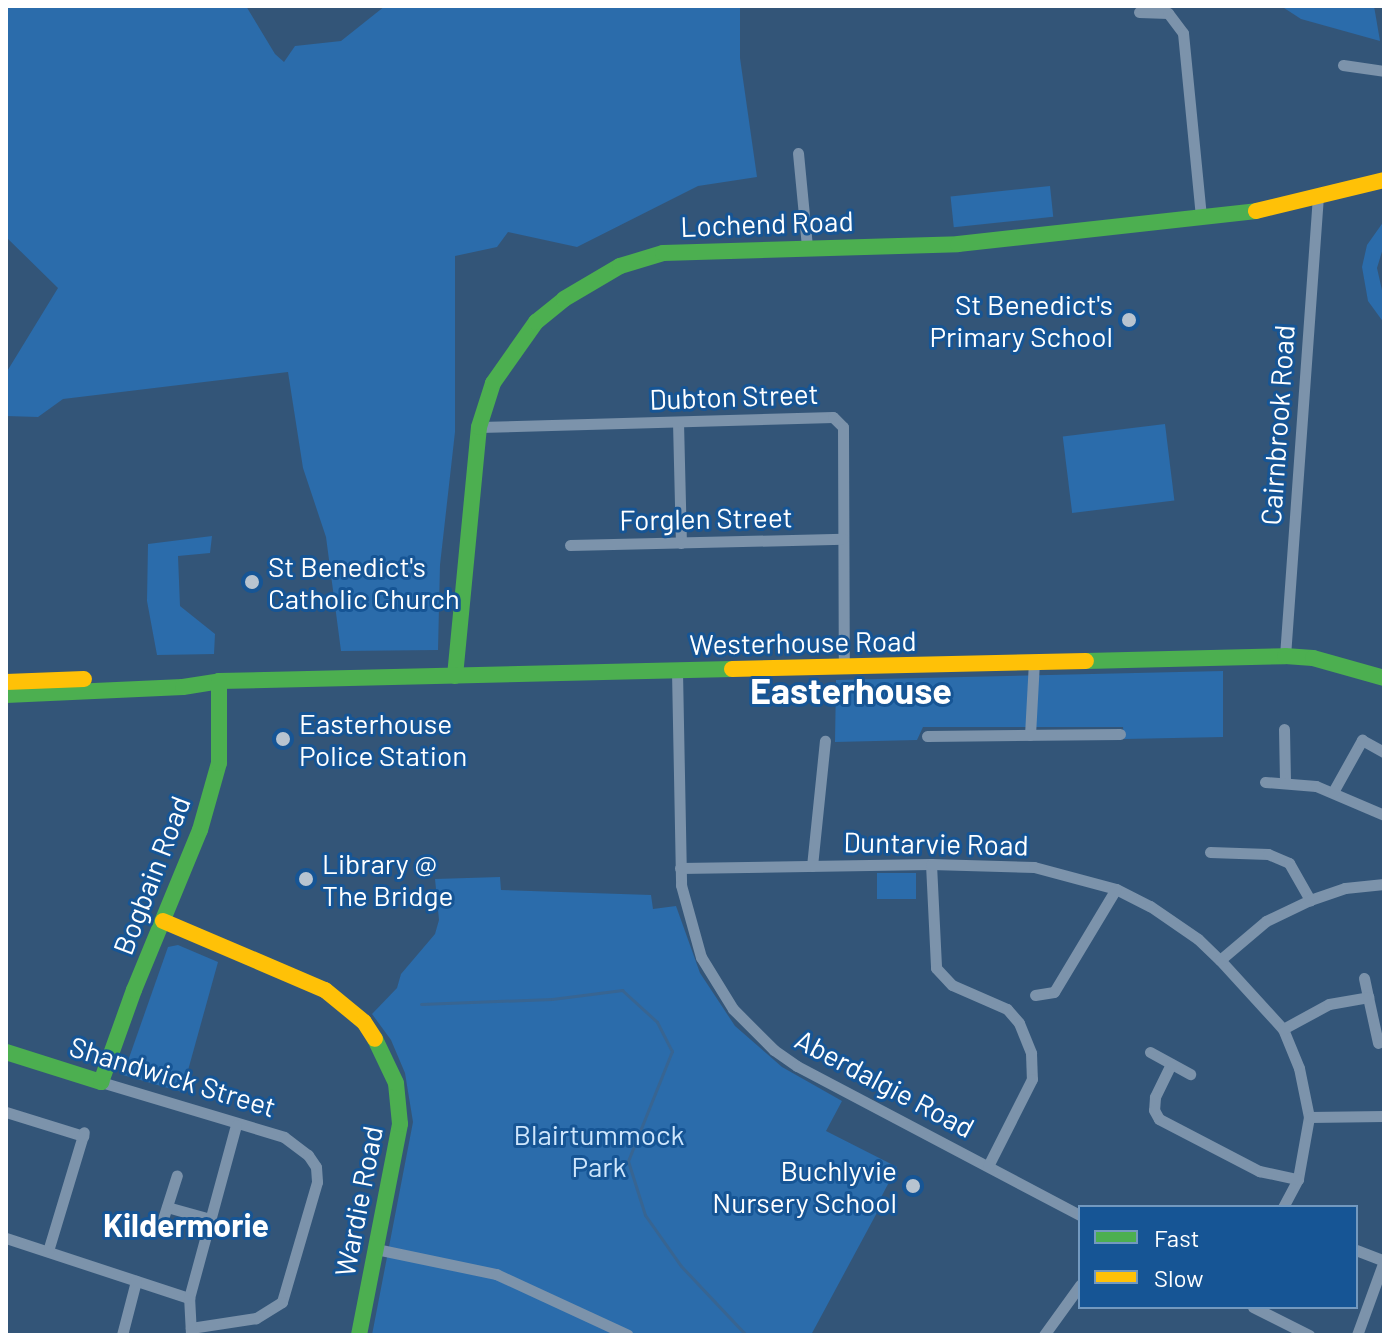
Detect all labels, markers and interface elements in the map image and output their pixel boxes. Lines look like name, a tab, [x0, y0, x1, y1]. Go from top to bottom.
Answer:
street label: Lochend Road	[680, 203, 854, 243]
place label: St Benedict's Primary School	[929, 287, 1113, 353]
marker: St Benedict's Primary School	[1120, 311, 1138, 329]
street label: Cairnbrook Road	[1253, 324, 1301, 526]
street label: Dubton Street	[649, 376, 819, 416]
street label: Forglen Street	[619, 500, 793, 536]
place label: St Benedict's Catholic Church	[268, 549, 460, 615]
marker: St Benedict's Catholic Church	[243, 573, 261, 591]
street label: Westerhouse Road	[689, 623, 917, 661]
district label: Easterhouse	[750, 668, 952, 712]
place label: Easterhouse Police Station	[299, 706, 467, 772]
marker: Easterhouse Police Station	[274, 730, 292, 748]
street label: Bogbain Road	[105, 791, 197, 959]
street label: Duntarvie Road	[843, 825, 1029, 861]
place label: Library @ The Bridge	[322, 846, 453, 912]
marker: Library @ The Bridge	[297, 870, 315, 888]
street label: Aberdalgie Road	[790, 1022, 980, 1144]
street label: Shandwick Street	[66, 1029, 280, 1123]
park label: Blairtummock Park	[513, 1117, 685, 1183]
street label: Wardie Road	[327, 1123, 389, 1279]
place label: Buchlyvie Nursery School	[712, 1153, 897, 1219]
marker: Buchlyvie Nursery School	[904, 1177, 922, 1195]
district label: Kildermorie	[103, 1205, 269, 1243]
legend	[1078, 1205, 1358, 1309]
text: Fast	[1154, 1223, 1199, 1252]
text: Slow	[1154, 1263, 1203, 1292]

